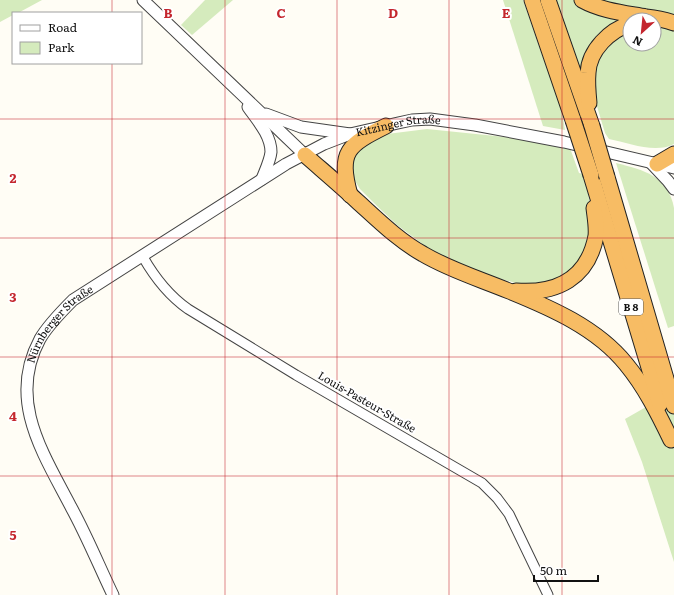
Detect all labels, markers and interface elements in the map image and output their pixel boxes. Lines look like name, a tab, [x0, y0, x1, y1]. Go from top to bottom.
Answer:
text: B	[164, 3, 173, 22]
text: C	[276, 3, 286, 22]
text: D	[388, 3, 398, 22]
text: E	[502, 3, 511, 22]
legend	[12, 12, 142, 64]
north arrow	[622, 12, 662, 52]
text: Road	[48, 18, 78, 36]
text: N	[629, 33, 645, 51]
text: Park	[48, 38, 75, 56]
street label: Kitzinger Straße	[354, 110, 442, 139]
text: 2	[10, 168, 17, 187]
street label: Nürnberger Straße	[22, 280, 96, 365]
text: 3	[9, 287, 17, 306]
road number: B 8	[619, 299, 643, 315]
street label: Louis-Pasteur-Straße	[315, 366, 420, 436]
text: 4	[9, 406, 17, 425]
text: 5	[9, 525, 17, 544]
scale bar	[534, 557, 598, 583]
text: 50 m	[540, 561, 567, 579]

